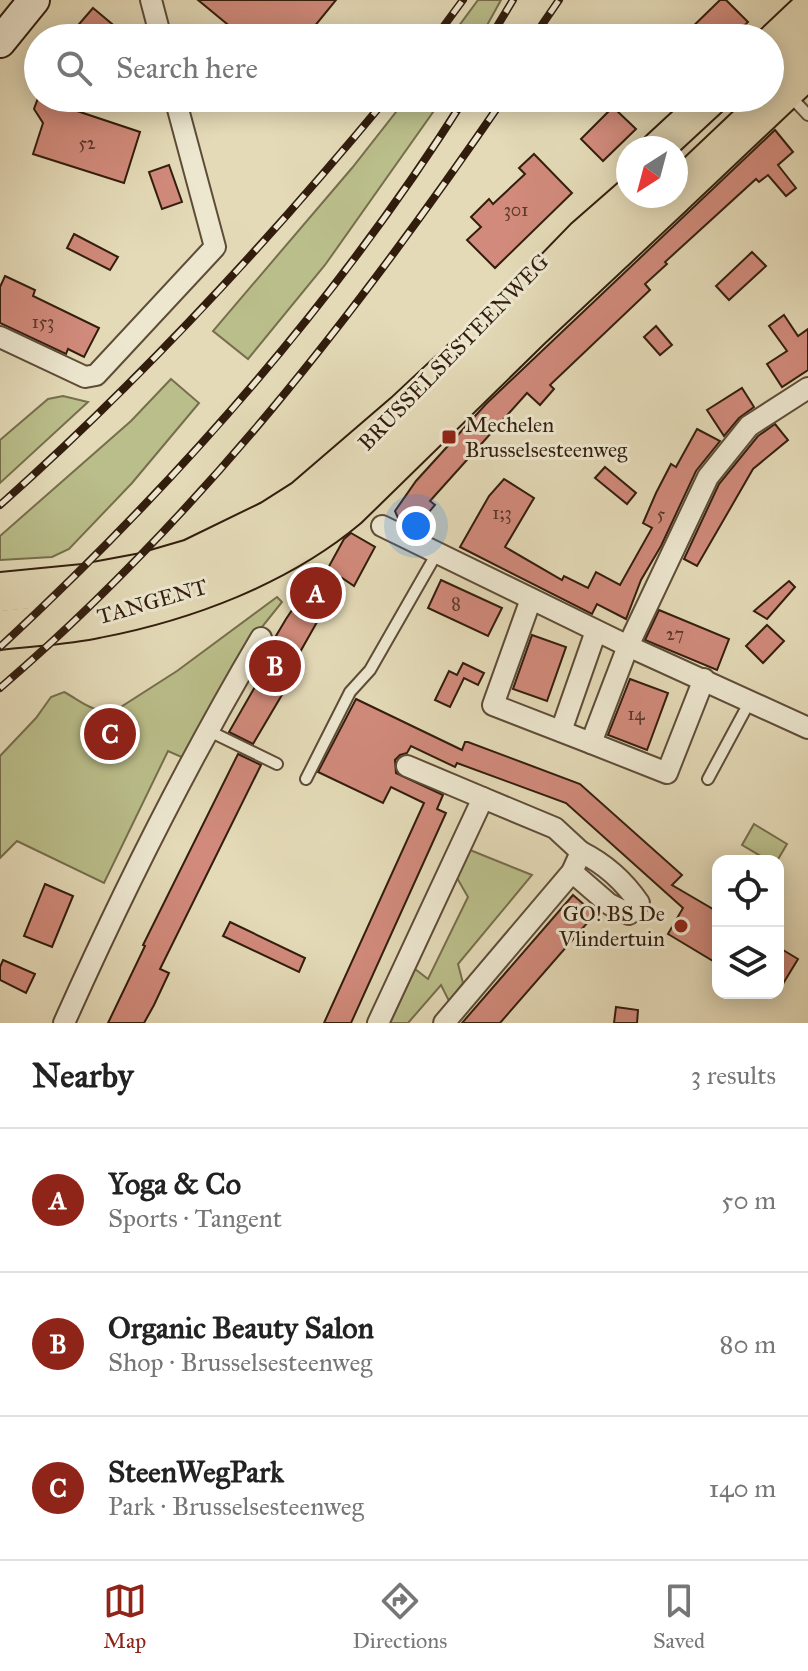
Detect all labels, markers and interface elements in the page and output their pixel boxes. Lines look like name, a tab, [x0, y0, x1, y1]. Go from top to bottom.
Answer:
search box	[24, 24, 784, 112]
icon: search	[52, 46, 96, 90]
text: Search here	[116, 50, 258, 86]
house number: 52	[78, 132, 96, 154]
north arrow	[616, 136, 688, 208]
house number: 301	[504, 199, 528, 221]
street label: BRUSSELSESTEENWEG	[352, 248, 554, 456]
house number: 153	[32, 311, 54, 333]
place label: Mechelen Brusselsesteenweg	[465, 411, 628, 463]
marker: Mechelen Brusselsesteenweg	[440, 428, 458, 446]
house number: 1;3	[492, 502, 512, 524]
house number: 5	[657, 503, 666, 525]
your location	[396, 506, 436, 546]
pin: A	[290, 563, 342, 623]
street label: TANGENT	[94, 573, 210, 630]
house number: 8	[451, 593, 461, 615]
house number: 27	[666, 623, 684, 645]
pin: B	[249, 636, 301, 696]
house number: 14	[627, 703, 646, 725]
pin: C	[84, 704, 136, 764]
map controls	[712, 855, 784, 999]
button: locate	[712, 855, 784, 927]
place label: GO! BS De Vlindertuin	[558, 900, 665, 952]
marker: GO! BS De Vlindertuin	[672, 917, 690, 935]
button: layers	[712, 927, 784, 999]
text: Nearby	[32, 1055, 134, 1096]
text: 3 results	[691, 1059, 776, 1091]
text: Yoga & Co	[108, 1166, 241, 1202]
text: A	[49, 1184, 67, 1216]
text: 50 m	[721, 1184, 776, 1216]
text: Sports · Tangent	[108, 1202, 282, 1234]
text: Organic Beauty Salon	[108, 1310, 374, 1346]
text: B	[49, 1328, 67, 1360]
text: 80 m	[720, 1328, 776, 1360]
text: Shop · Brusselsesteenweg	[108, 1346, 372, 1378]
text: SteenWegPark	[108, 1454, 284, 1490]
text: C	[49, 1472, 67, 1504]
text: 140 m	[709, 1472, 776, 1504]
text: Park · Brusselsesteenweg	[108, 1490, 364, 1522]
tab: Map	[103, 1579, 147, 1654]
tab: Directions	[352, 1579, 447, 1654]
tab: Saved	[653, 1579, 705, 1654]

